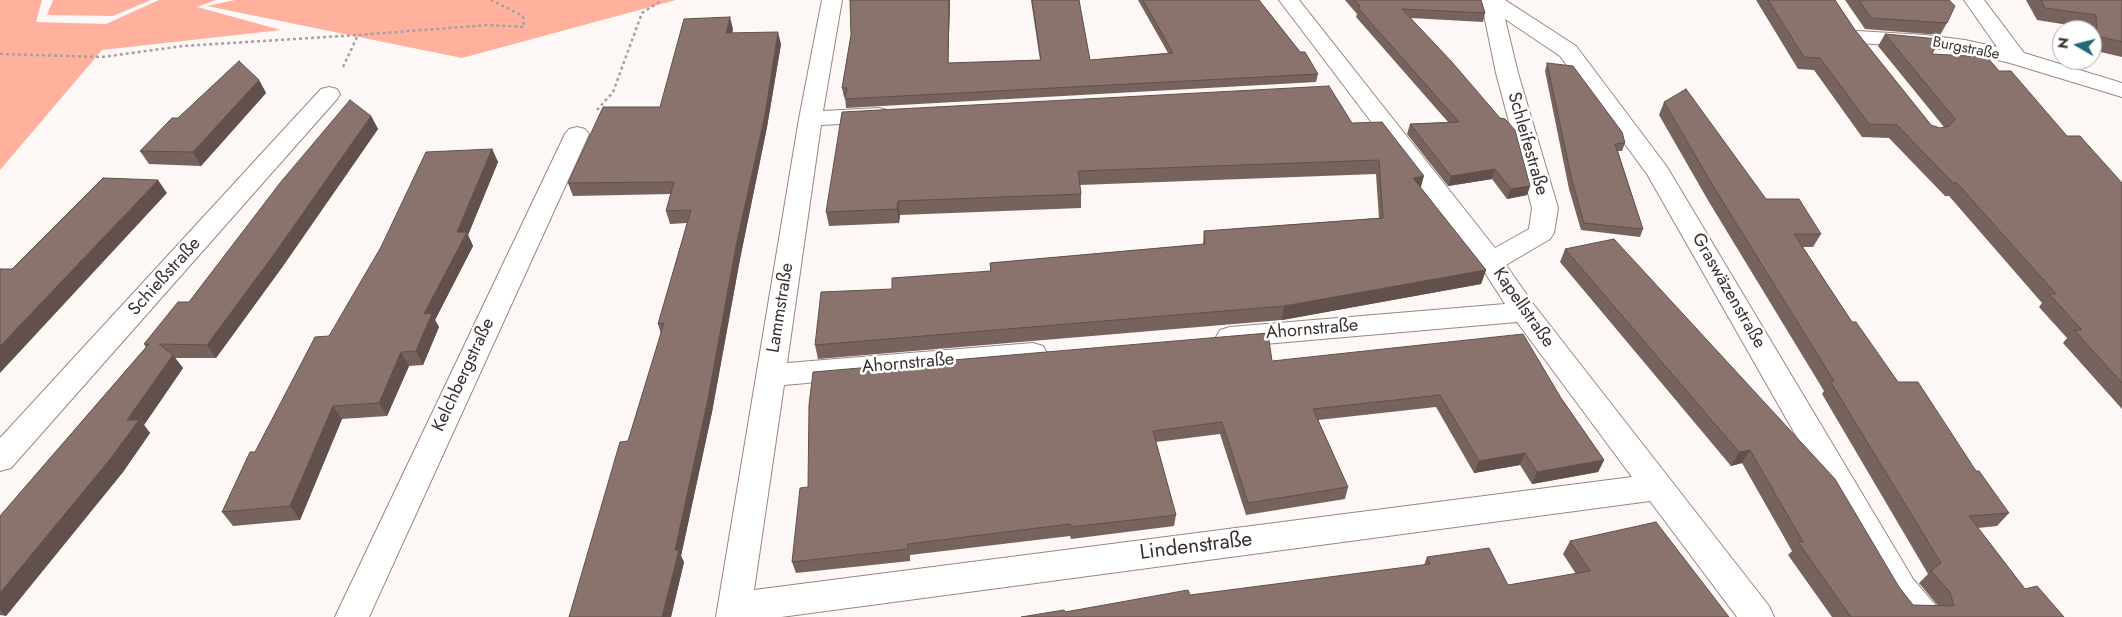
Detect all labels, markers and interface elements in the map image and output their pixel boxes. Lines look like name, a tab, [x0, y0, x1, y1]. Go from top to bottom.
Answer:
north arrow	[2052, 20, 2102, 70]
street label: Burgstraße	[1931, 34, 2001, 64]
text: N	[2052, 36, 2074, 50]
street label: Schleifestraße	[1502, 90, 1552, 198]
street label: Graswäzenstraße	[1686, 230, 1770, 352]
street label: Schießstraße	[124, 233, 206, 321]
street label: Lammstraße	[763, 262, 799, 354]
street label: Kapellstraße	[1488, 264, 1558, 352]
street label: Kelchbergstraße	[428, 315, 500, 435]
street label: Ahornstraße	[1265, 315, 1359, 345]
street label: Ahornstraße	[861, 349, 955, 379]
street label: Lindenstraße	[1138, 528, 1254, 566]

